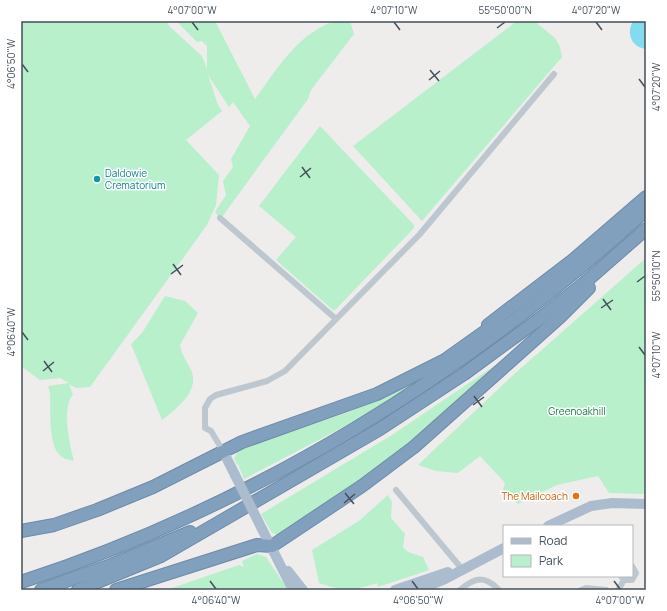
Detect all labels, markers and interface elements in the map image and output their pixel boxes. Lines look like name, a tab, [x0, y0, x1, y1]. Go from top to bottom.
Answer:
text: 4°07'00"W	[167, 3, 217, 17]
text: 4°07'10"W	[371, 3, 418, 17]
text: 55°50'00"N	[478, 3, 532, 17]
text: 4°07'20"W	[572, 3, 621, 17]
text: 4°06'50"W	[4, 38, 18, 89]
text: 4°07'20"W	[649, 62, 663, 111]
place label: Daldowie Crematorium	[105, 166, 165, 192]
marker: Daldowie Crematorium	[92, 174, 102, 184]
text: 55°50'10"N	[649, 250, 663, 301]
text: 4°06'40"W	[4, 307, 18, 356]
text: 4°07'10"W	[649, 331, 663, 378]
park label: Greenoakhill	[548, 404, 606, 418]
place label: The Mailcoach	[501, 489, 568, 503]
marker: The Mailcoach	[571, 491, 581, 501]
legend	[503, 525, 633, 577]
text: Road	[539, 532, 567, 549]
text: Park	[539, 552, 564, 569]
text: 4°06'40"W	[192, 593, 241, 607]
text: 4°06'50"W	[393, 593, 444, 607]
text: 4°07'00"W	[595, 593, 645, 607]

